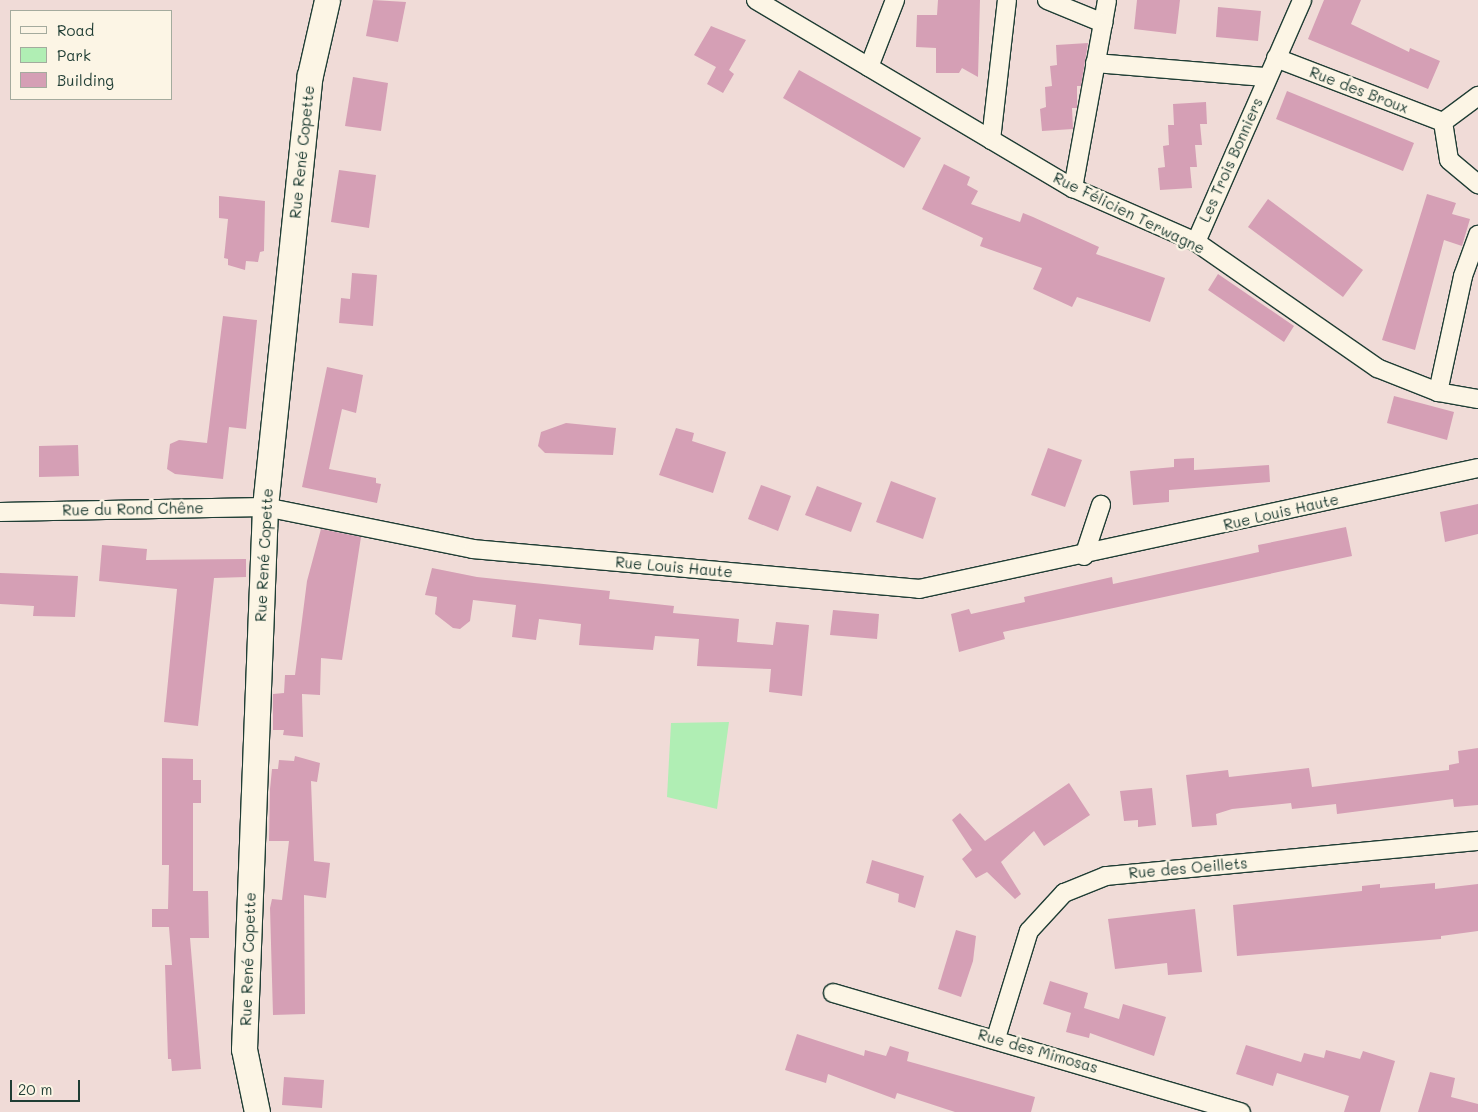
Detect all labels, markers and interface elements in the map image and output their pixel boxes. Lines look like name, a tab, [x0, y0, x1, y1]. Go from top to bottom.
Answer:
legend	[10, 10, 172, 100]
text: Road	[57, 20, 94, 40]
text: Park	[57, 45, 91, 65]
street label: Rue des Broux	[1307, 63, 1411, 117]
text: Building	[57, 70, 114, 90]
street label: Rue René Copette	[286, 85, 318, 219]
street label: Les Trois Bonniers	[1195, 95, 1267, 225]
street label: Rue Félicien Terwagne	[1050, 168, 1208, 258]
street label: Rue René Copette	[252, 488, 276, 622]
street label: Rue Louis Haute	[1222, 490, 1340, 534]
street label: Rue du Rond Chêne	[62, 499, 204, 519]
street label: Rue Louis Haute	[615, 553, 733, 581]
street label: Rue des Oeillets	[1128, 854, 1248, 882]
street label: Rue René Copette	[237, 892, 259, 1026]
street label: Rue des Mimosas	[976, 1025, 1100, 1077]
scale bar	[12, 1070, 82, 1102]
text: 20 m	[18, 1079, 52, 1099]

